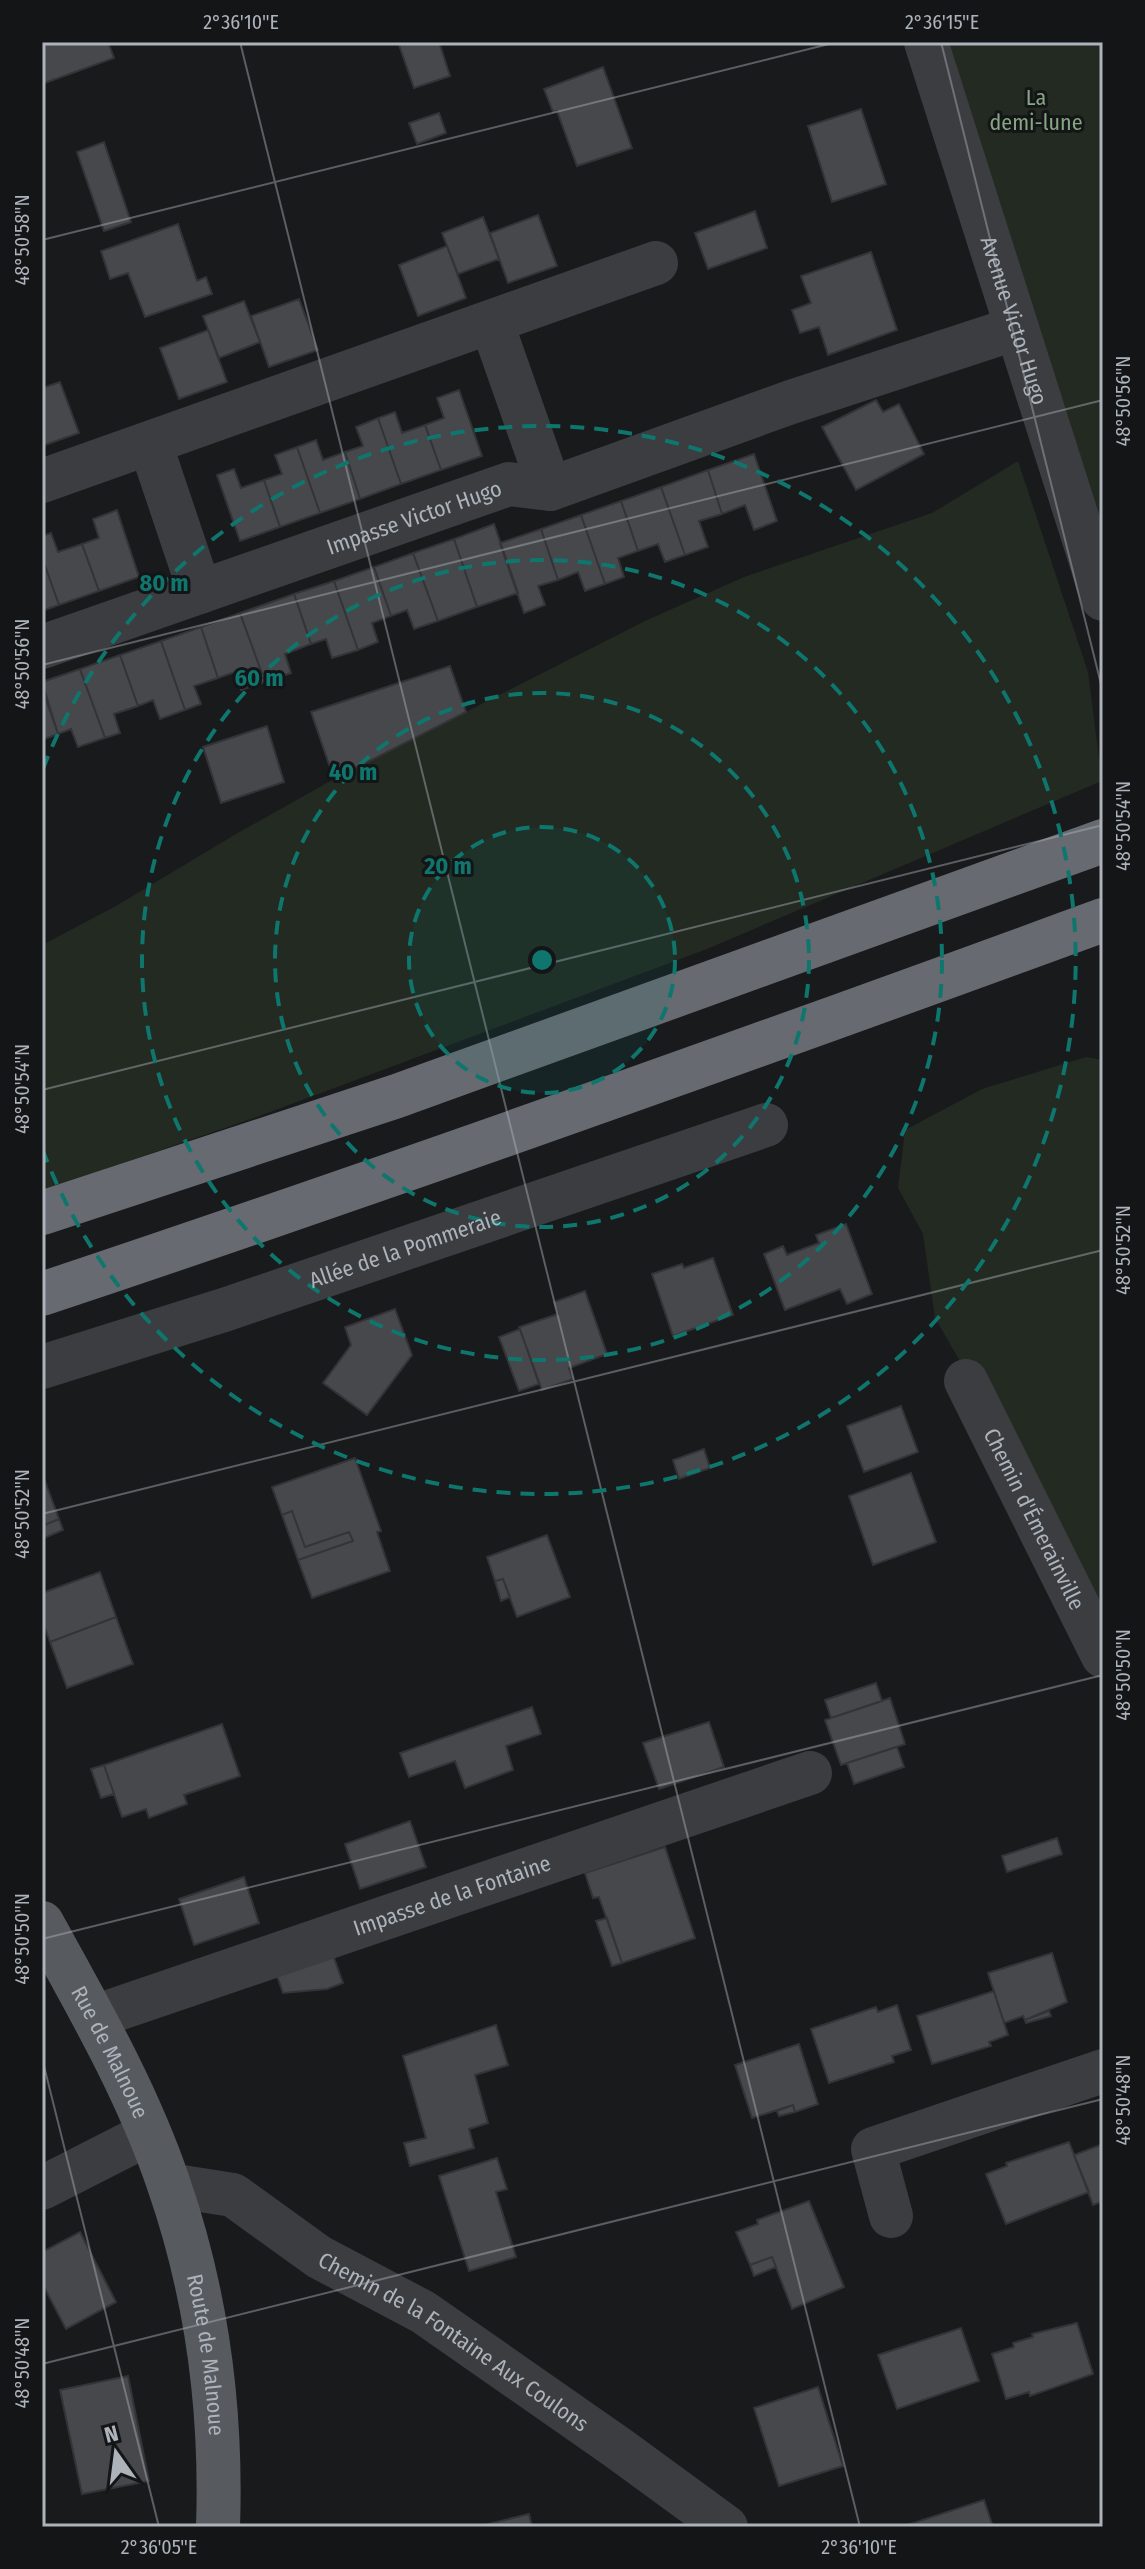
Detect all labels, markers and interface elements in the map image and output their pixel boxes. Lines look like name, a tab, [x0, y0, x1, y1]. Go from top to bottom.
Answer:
text: 2°36'10"E	[203, 10, 279, 34]
text: 2°36'15"E	[905, 10, 979, 34]
park label: La demi-lune	[989, 84, 1083, 136]
text: 48°50'58"N	[10, 194, 34, 286]
street label: Avenue Victor Hugo	[975, 233, 1053, 408]
text: 48°50'56"N	[1111, 356, 1135, 446]
street label: Impasse Victor Hugo	[323, 475, 505, 561]
text: 80 m	[139, 569, 189, 597]
text: 48°50'56"N	[10, 619, 34, 709]
text: 60 m	[235, 664, 283, 692]
text: 40 m	[329, 758, 377, 786]
text: 48°50'54"N	[1111, 781, 1135, 871]
text: 20 m	[423, 852, 472, 880]
centre of rings	[528, 946, 556, 974]
text: 48°50'54"N	[10, 1044, 34, 1134]
street label: Allée de la Pommeraie	[306, 1203, 505, 1294]
text: 48°50'52"N	[1111, 1205, 1135, 1295]
street label: Chemin d'Émerainville	[978, 1424, 1091, 1614]
text: 48°50'52"N	[10, 1469, 34, 1559]
text: 48°50'50"N	[1111, 1629, 1135, 1721]
street label: Impasse de la Fontaine	[350, 1849, 554, 1942]
text: 48°50'50"N	[10, 1893, 34, 1985]
street label: Rue de Malnoue	[65, 1981, 154, 2123]
text: 48°50'48"N	[1111, 2055, 1135, 2145]
street label: Chemin de la Fontaine Aux Coulons	[314, 2246, 594, 2437]
street label: Route de Malnoue	[181, 2271, 230, 2436]
text: 48°50'48"N	[10, 2318, 34, 2408]
north arrow	[76, 2413, 156, 2493]
text: N	[102, 2419, 121, 2449]
text: 2°36'05"E	[121, 2535, 197, 2559]
text: 2°36'10"E	[821, 2535, 897, 2559]

